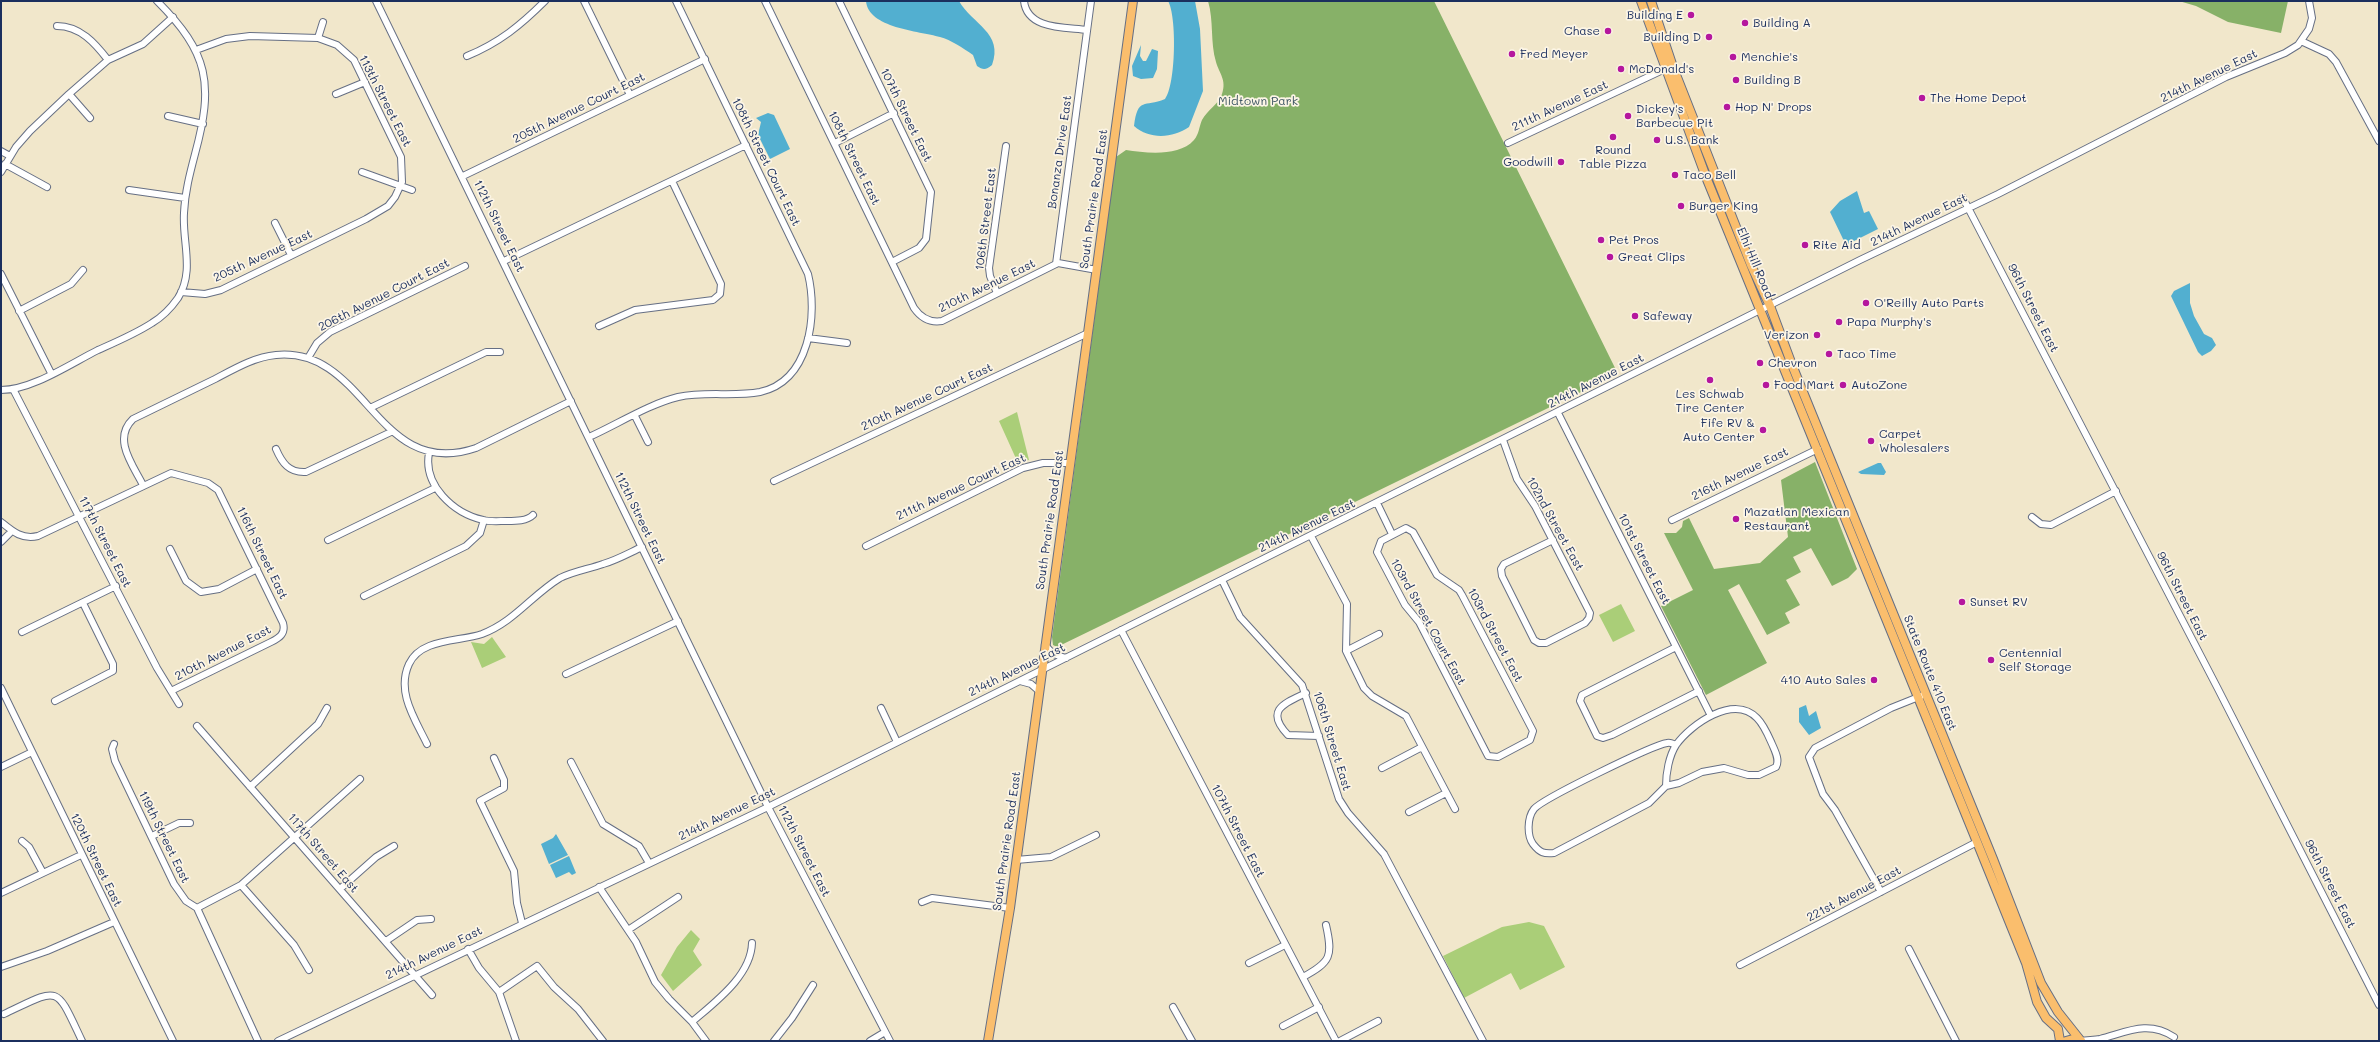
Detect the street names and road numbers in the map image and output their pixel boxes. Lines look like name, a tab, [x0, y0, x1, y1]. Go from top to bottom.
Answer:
street label: 214th Avenue East	[2158, 46, 2260, 106]
street label: 113th Street East	[356, 53, 414, 149]
street label: 107th Street East	[877, 66, 935, 164]
street label: 205th Avenue Court East	[511, 70, 647, 146]
street label: 211th Avenue East	[1510, 77, 1610, 135]
street label: Bonanza Drive East	[1045, 94, 1075, 210]
street label: 108th Street Court East	[729, 96, 803, 228]
street label: 108th Street East	[825, 108, 883, 208]
street label: South Prairie Road East	[1077, 128, 1111, 270]
street label: 106th Street East	[973, 167, 999, 271]
street label: 112th Street East	[470, 178, 528, 274]
street label: 214th Avenue East	[1868, 190, 1970, 250]
street label: Elhi Hill Road	[1733, 225, 1777, 301]
street label: 205th Avenue East	[211, 227, 315, 285]
street label: 206th Avenue Court East	[316, 256, 452, 334]
street label: 210th Avenue East	[936, 256, 1038, 316]
street label: 96th Street East	[2004, 261, 2062, 355]
street label: 214th Avenue East	[1546, 351, 1646, 411]
street label: 210th Avenue Court East	[859, 360, 995, 434]
street label: 216th Avenue East	[1689, 444, 1791, 504]
street label: South Prairie Road East	[1033, 449, 1067, 591]
street label: 211th Avenue Court East	[894, 451, 1028, 523]
street label: 112th Street East	[611, 470, 669, 566]
street label: 102nd Street East	[1523, 475, 1587, 573]
street label: 117th Street East	[76, 494, 134, 590]
street label: 214th Avenue East	[1256, 496, 1358, 556]
street label: 116th Street East	[233, 504, 291, 602]
street label: 101st Street East	[1615, 511, 1673, 607]
street label: 96th Street East	[2153, 549, 2211, 643]
street label: 103rd Street Court East	[1387, 556, 1469, 688]
street label: 103rd Street East	[1464, 585, 1526, 685]
street label: State Route 410 East	[1900, 613, 1960, 733]
street label: 210th Avenue East	[172, 622, 274, 684]
street label: 214th Avenue East	[966, 640, 1068, 700]
street label: 106th Street East	[1310, 689, 1354, 793]
street label: South Prairie Road East	[990, 770, 1024, 912]
street label: 107th Street East	[1208, 782, 1268, 880]
street label: 214th Avenue East	[676, 784, 778, 844]
street label: 119th Street East	[135, 788, 193, 886]
street label: 112th Street East	[775, 803, 833, 899]
street label: 117th Street East	[285, 810, 361, 896]
street label: 120th Street East	[67, 811, 125, 909]
street label: 96th Street East	[2301, 837, 2359, 931]
street label: 221st Avenue East	[1804, 863, 1904, 925]
street label: 214th Avenue East	[383, 923, 485, 983]

